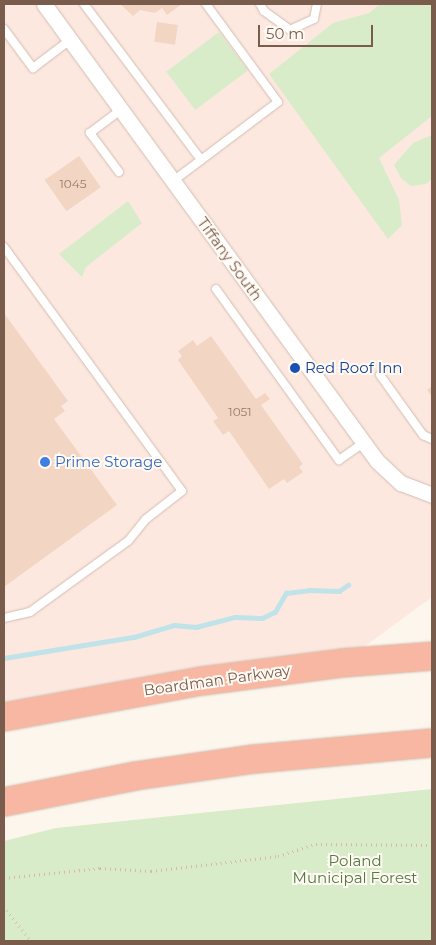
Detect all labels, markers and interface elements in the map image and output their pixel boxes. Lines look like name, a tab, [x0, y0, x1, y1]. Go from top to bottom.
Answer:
scale bar	[261, 15, 376, 47]
text: 50 m	[266, 24, 304, 43]
house number: 1045	[60, 177, 86, 191]
street label: Tiffany South	[194, 214, 266, 304]
place label: Red Roof Inn	[305, 359, 402, 377]
marker: Red Roof Inn	[289, 362, 301, 374]
house number: 1051	[228, 405, 252, 419]
place label: Prime Storage	[55, 453, 162, 471]
marker: Prime Storage	[39, 456, 51, 468]
street label: Boardman Parkway	[143, 661, 291, 699]
park label: Poland Municipal Forest	[293, 851, 417, 886]

